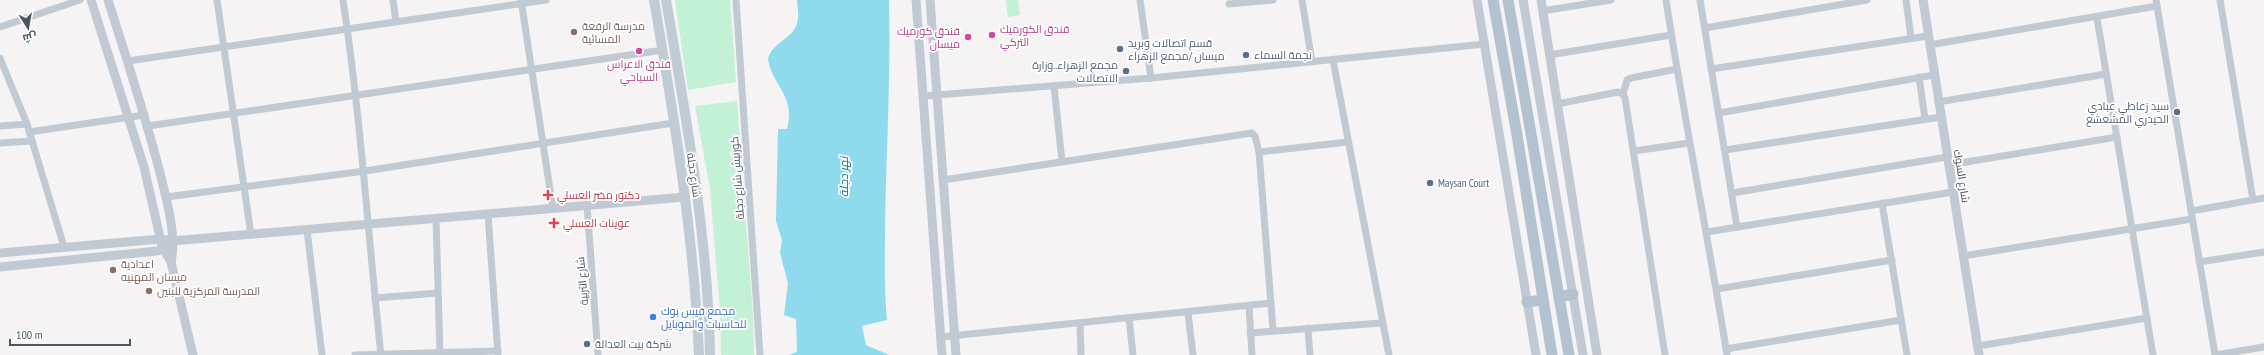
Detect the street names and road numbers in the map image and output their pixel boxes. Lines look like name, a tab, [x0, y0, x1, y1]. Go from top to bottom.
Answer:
street label: كورنيش شارع دجلة	[727, 136, 748, 220]
street label: شارع السوك	[1950, 148, 1973, 204]
street label: شارع دجلة	[683, 152, 704, 198]
street label: شارع التربية	[573, 256, 592, 306]

